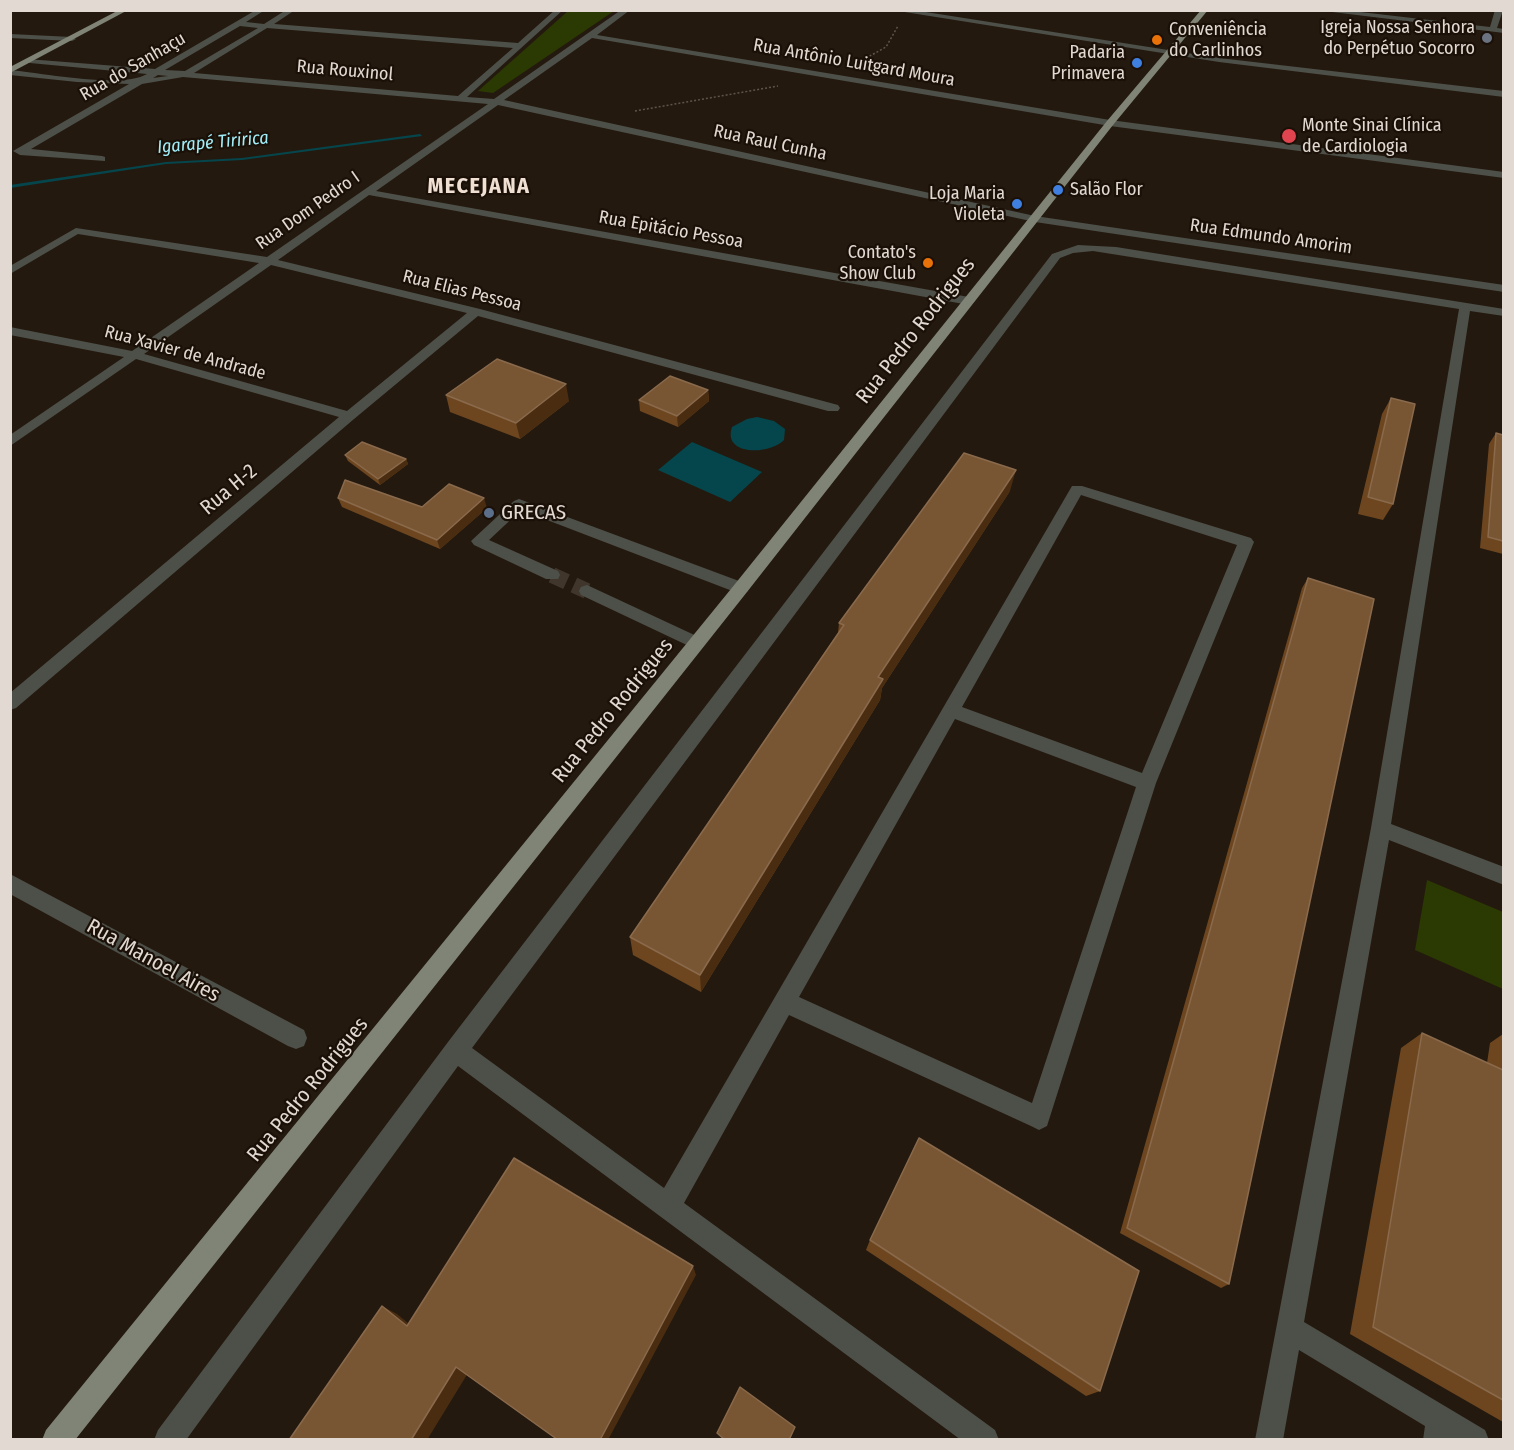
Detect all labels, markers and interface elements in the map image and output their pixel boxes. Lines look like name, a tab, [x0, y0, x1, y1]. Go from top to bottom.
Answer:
place label: Igreja Nossa Senhora do Perpétuo Socorro	[1320, 17, 1475, 60]
place label: Conveniência do Carlinhos	[1169, 19, 1267, 62]
street label: Rua do Sanhaçu	[76, 28, 190, 106]
marker: Igreja Nossa Senhora do Perpétuo Socorro	[1480, 31, 1494, 45]
marker: Conveniência do Carlinhos	[1150, 33, 1164, 47]
street label: Rua Antônio Luitgard Moura	[752, 35, 956, 91]
place label: Padaria Primavera	[1051, 42, 1125, 84]
street label: Rua Rouxinol	[296, 56, 394, 86]
marker: Padaria Primavera	[1130, 56, 1144, 70]
place label: Monte Sinai Clínica de Cardiologia	[1302, 115, 1442, 158]
street label: Rua Raul Cunha	[711, 120, 829, 166]
water label: Igarapé Tiririca	[156, 127, 270, 159]
marker: Monte Sinai Clínica de Cardiologia	[1280, 127, 1298, 145]
street label: Rua Dom Pedro I	[252, 167, 364, 255]
district label: MECEJANA	[427, 174, 531, 200]
place label: Salão Flor	[1070, 179, 1143, 201]
place label: Loja Maria Violeta	[929, 183, 1005, 226]
marker: Salão Flor	[1051, 183, 1065, 197]
marker: Loja Maria Violeta	[1010, 197, 1024, 211]
street label: Rua Epitácio Pessoa	[597, 207, 745, 253]
street label: Rua Edmundo Amorim	[1189, 215, 1353, 259]
place label: Contato's Show Club	[839, 242, 916, 284]
street label: Rua Pedro Rodrigues	[851, 253, 981, 409]
marker: Contato's Show Club	[921, 256, 935, 270]
street label: Rua Elias Pessoa	[400, 266, 524, 316]
street label: Rua Xavier de Andrade	[102, 321, 268, 385]
street label: Rua H-2	[196, 459, 262, 521]
place label: GRECAS	[501, 500, 566, 526]
marker: GRECAS	[482, 506, 496, 520]
street label: Rua Pedro Rodrigues	[547, 634, 679, 788]
street label: Rua Manoel Aires	[82, 914, 224, 1008]
street label: Rua Pedro Rodrigues	[242, 1013, 374, 1167]

